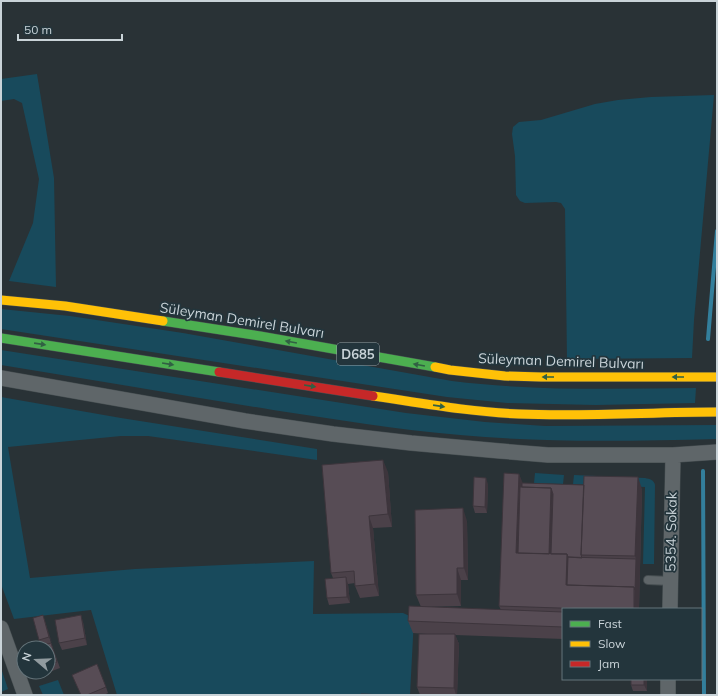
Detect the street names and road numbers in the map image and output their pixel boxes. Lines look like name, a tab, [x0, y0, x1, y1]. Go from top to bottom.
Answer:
street label: Süleyman Demirel Bulvarı	[159, 298, 325, 342]
road number: D685	[337, 343, 379, 365]
street label: Süleyman Demirel Bulvarı	[478, 349, 644, 373]
street label: 5354. Sokak	[661, 491, 681, 572]

